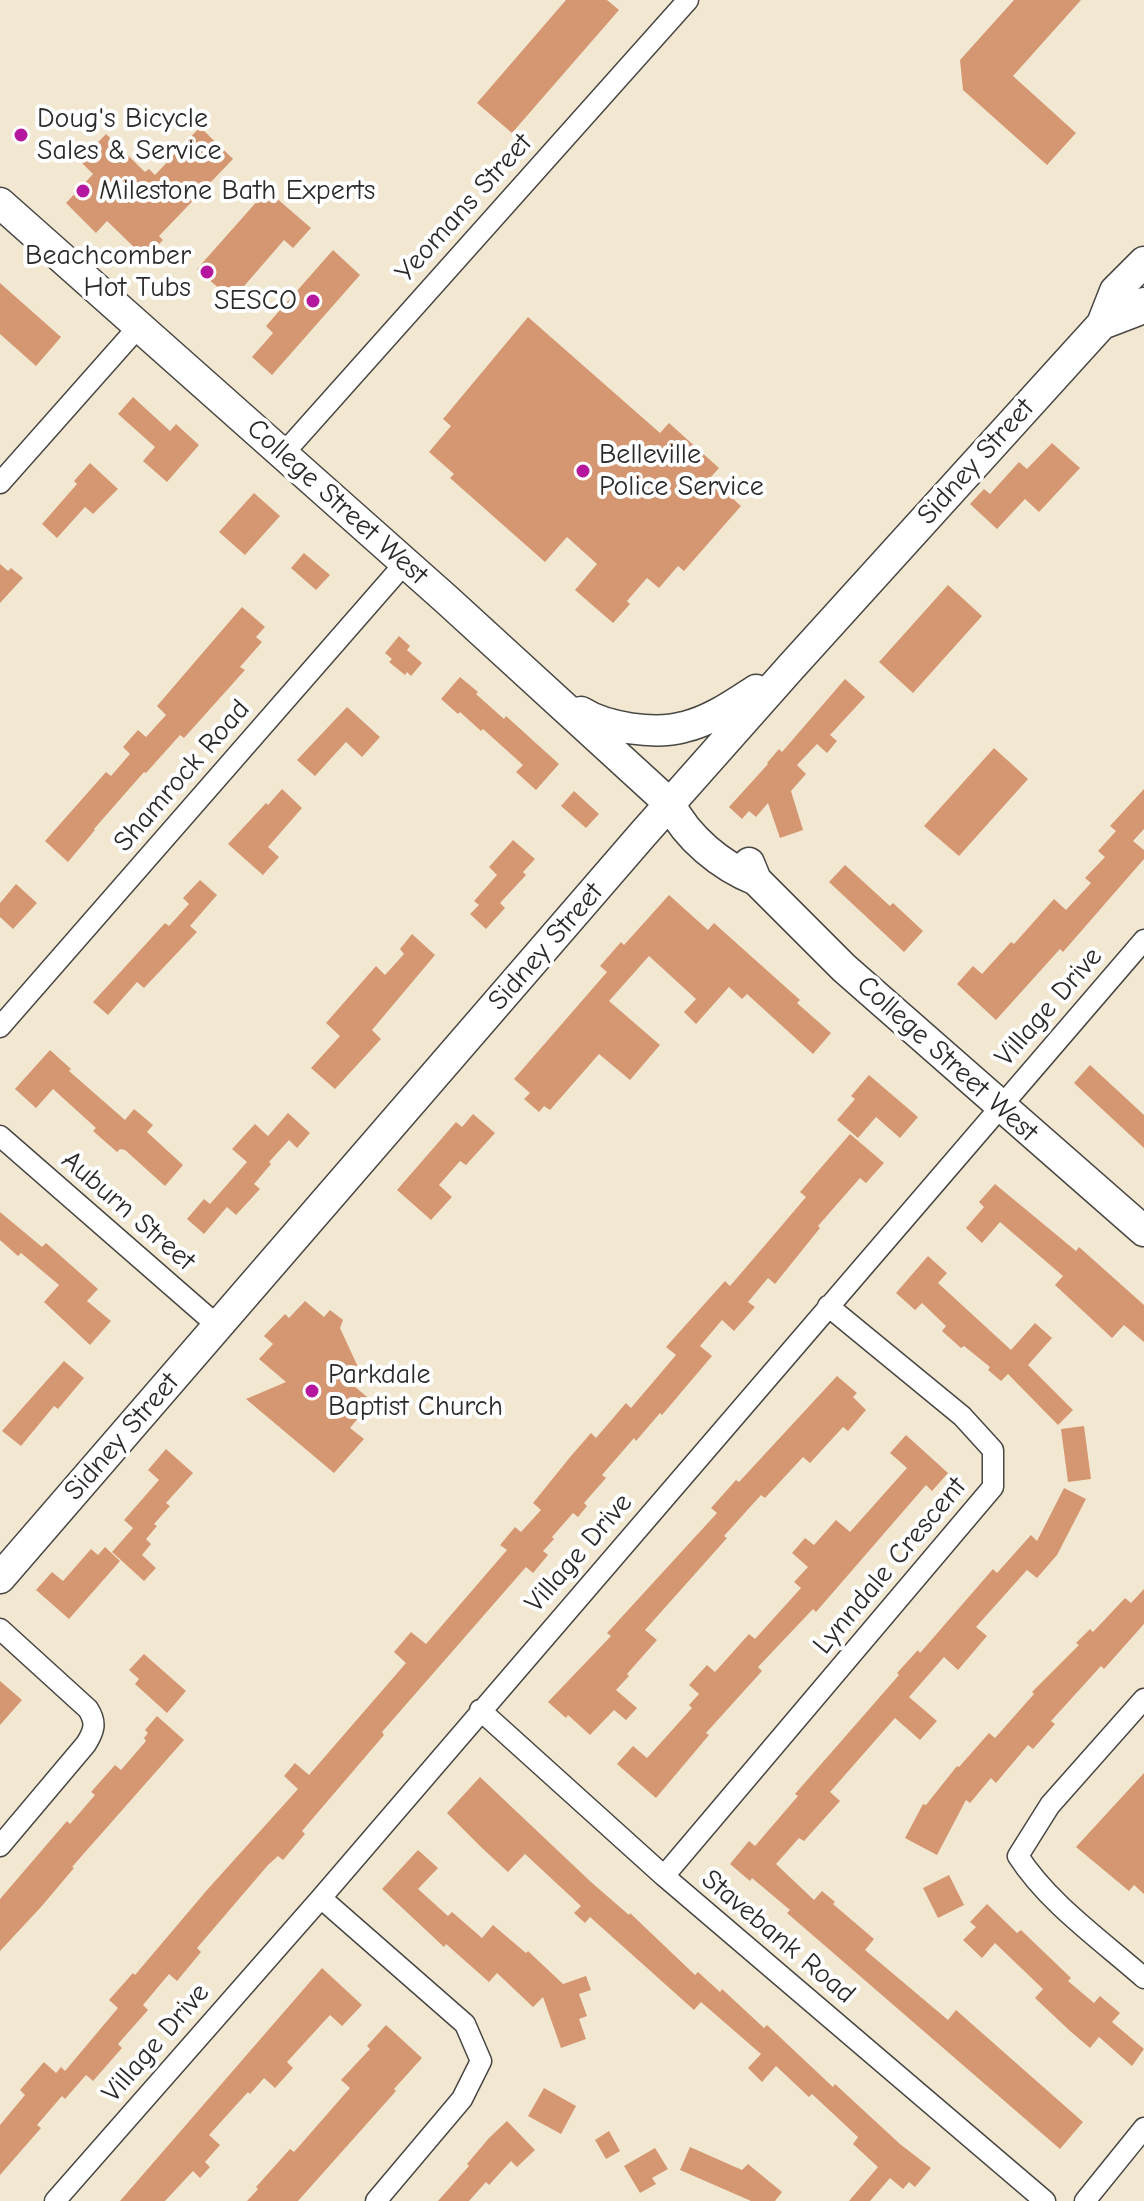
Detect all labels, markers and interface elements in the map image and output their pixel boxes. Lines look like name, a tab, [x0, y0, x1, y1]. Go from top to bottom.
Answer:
place label: Doug's Bicycle Sales & Service	[37, 102, 222, 168]
marker: Doug's Bicycle Sales & Service	[12, 126, 30, 144]
street label: Yeomans Street	[389, 127, 539, 289]
place label: Milestone Bath Experts	[99, 174, 375, 208]
marker: Milestone Bath Experts	[74, 182, 92, 200]
place label: Beachcomber Hot Tubs	[25, 239, 191, 305]
marker: Beachcomber Hot Tubs	[198, 263, 216, 281]
place label: SESCO	[214, 284, 297, 318]
marker: SESCO	[304, 292, 322, 310]
street label: Sidney Street	[911, 392, 1041, 532]
street label: College Street West	[240, 412, 434, 592]
place label: Belleville Police Service	[599, 438, 764, 504]
marker: Belleville Police Service	[574, 462, 592, 480]
street label: Shamrock Road	[107, 693, 257, 859]
street label: Sidney Street	[481, 876, 611, 1018]
street label: Village Drive	[988, 941, 1110, 1073]
street label: College Street West	[850, 969, 1044, 1149]
street label: Auburn Street	[54, 1144, 202, 1278]
place label: Parkdale Baptist Church	[328, 1358, 503, 1424]
street label: Sidney Street	[57, 1366, 187, 1508]
marker: Parkdale Baptist Church	[303, 1382, 321, 1400]
street label: Lynndale Crescent	[806, 1471, 974, 1661]
street label: Village Drive	[518, 1487, 640, 1619]
street label: Stavebank Road	[694, 1863, 862, 2011]
street label: Village Drive	[95, 1977, 217, 2109]

